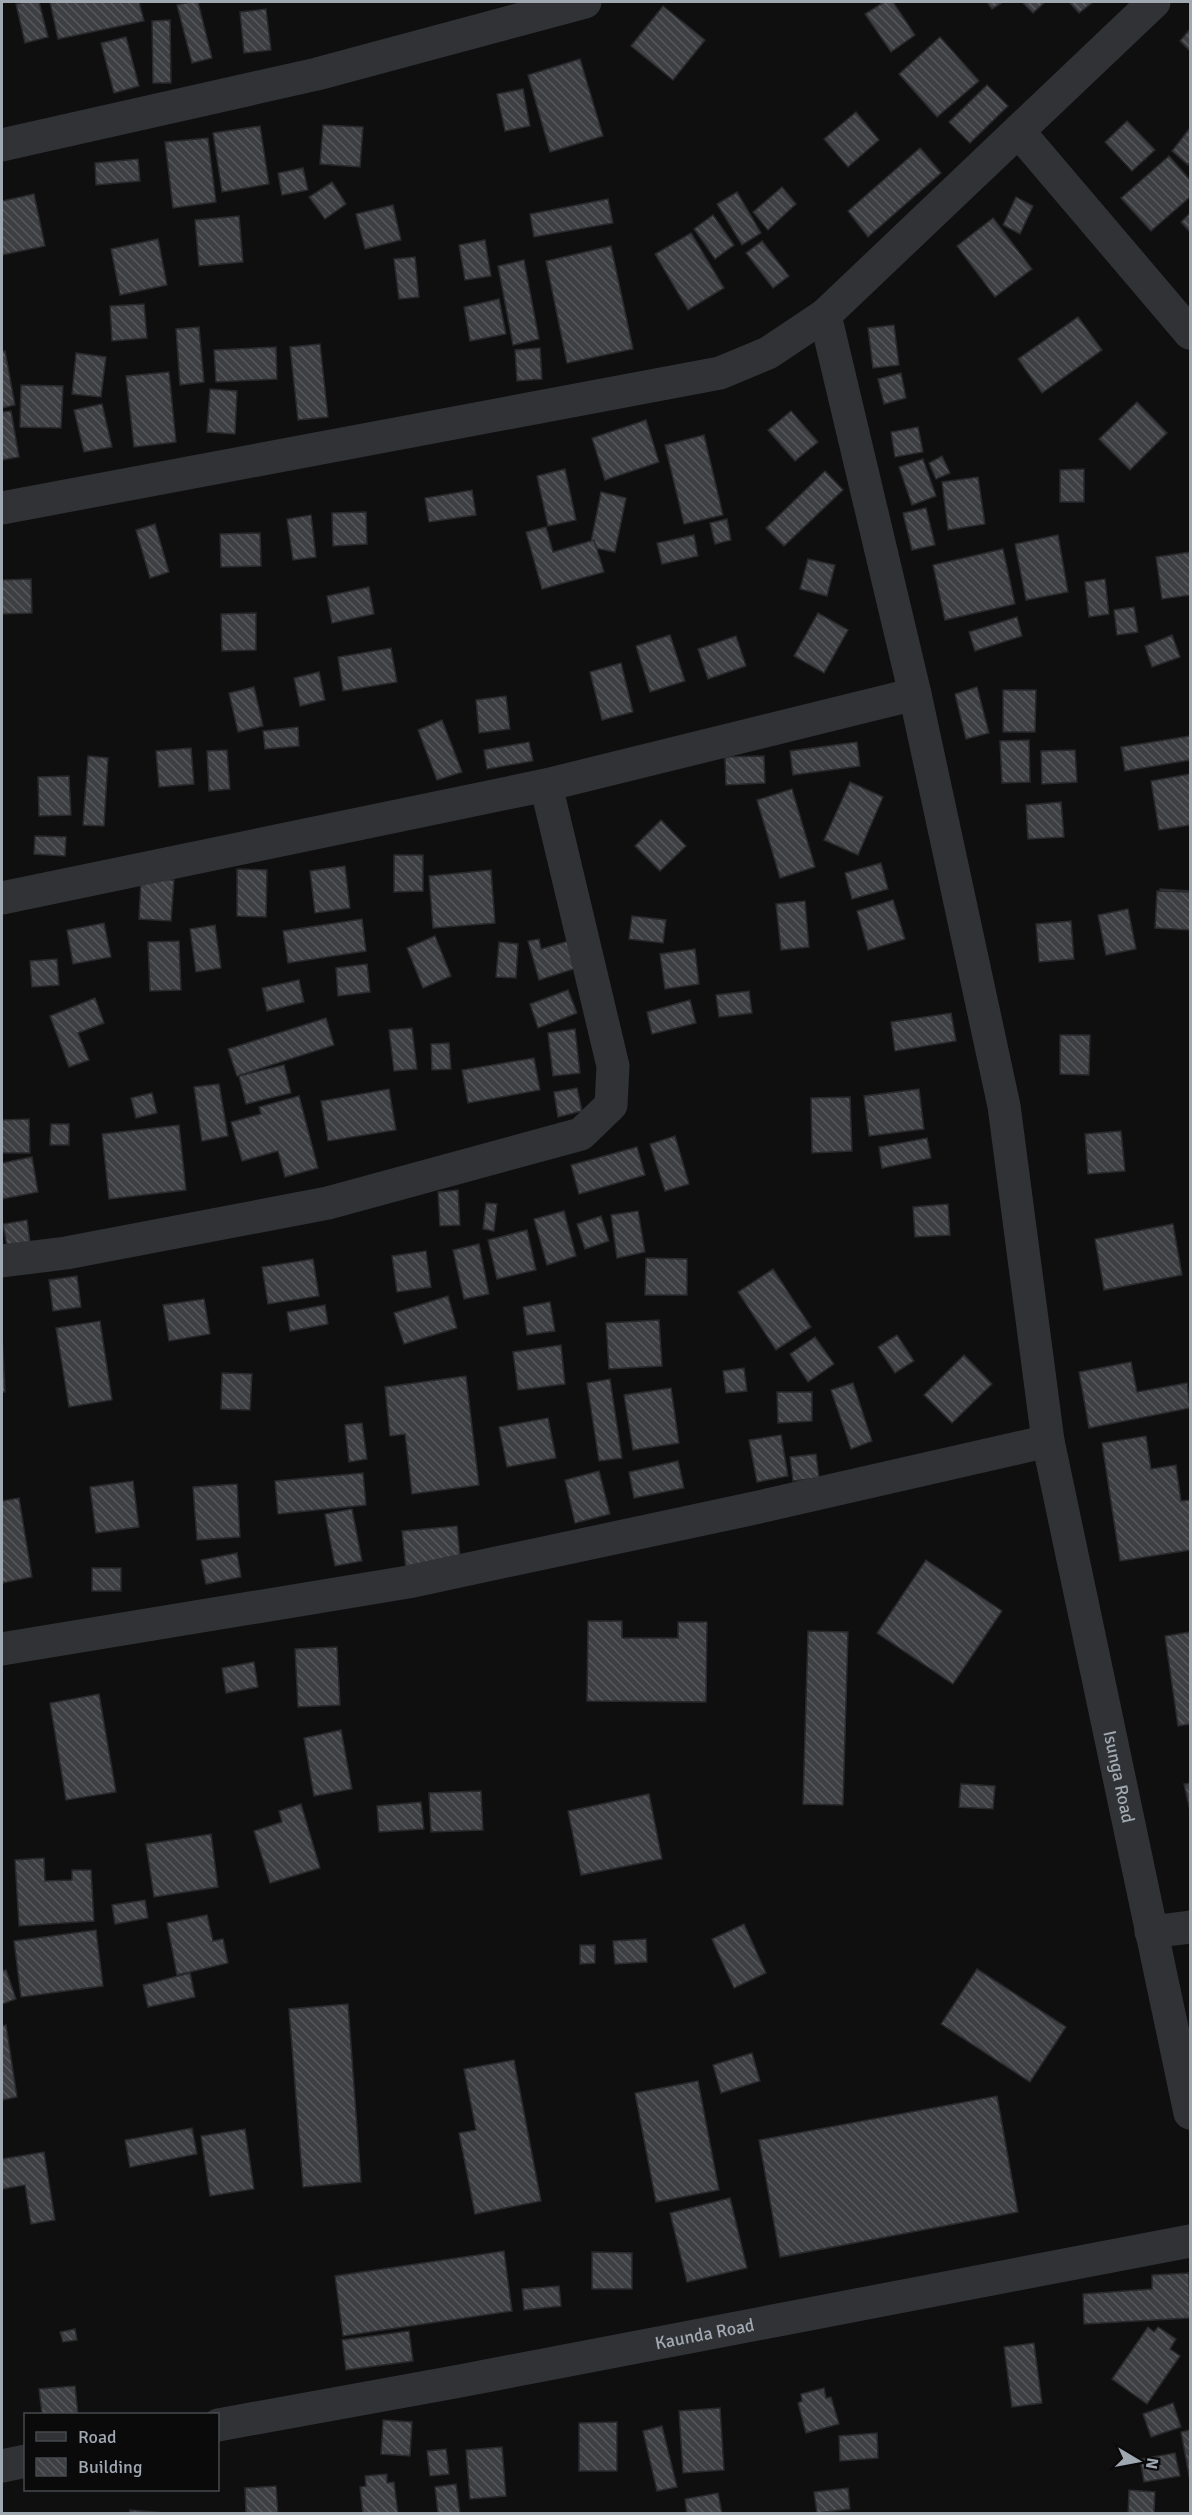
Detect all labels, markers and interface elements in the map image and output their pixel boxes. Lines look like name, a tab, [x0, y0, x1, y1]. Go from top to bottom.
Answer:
street label: Isunga Road	[1098, 1728, 1139, 1825]
street label: Kaunda Road	[653, 2314, 756, 2354]
legend	[24, 2413, 219, 2491]
text: Road	[78, 2426, 117, 2448]
north arrow	[1108, 2431, 1168, 2491]
text: Building	[78, 2456, 142, 2478]
text: N	[1141, 2456, 1163, 2471]

